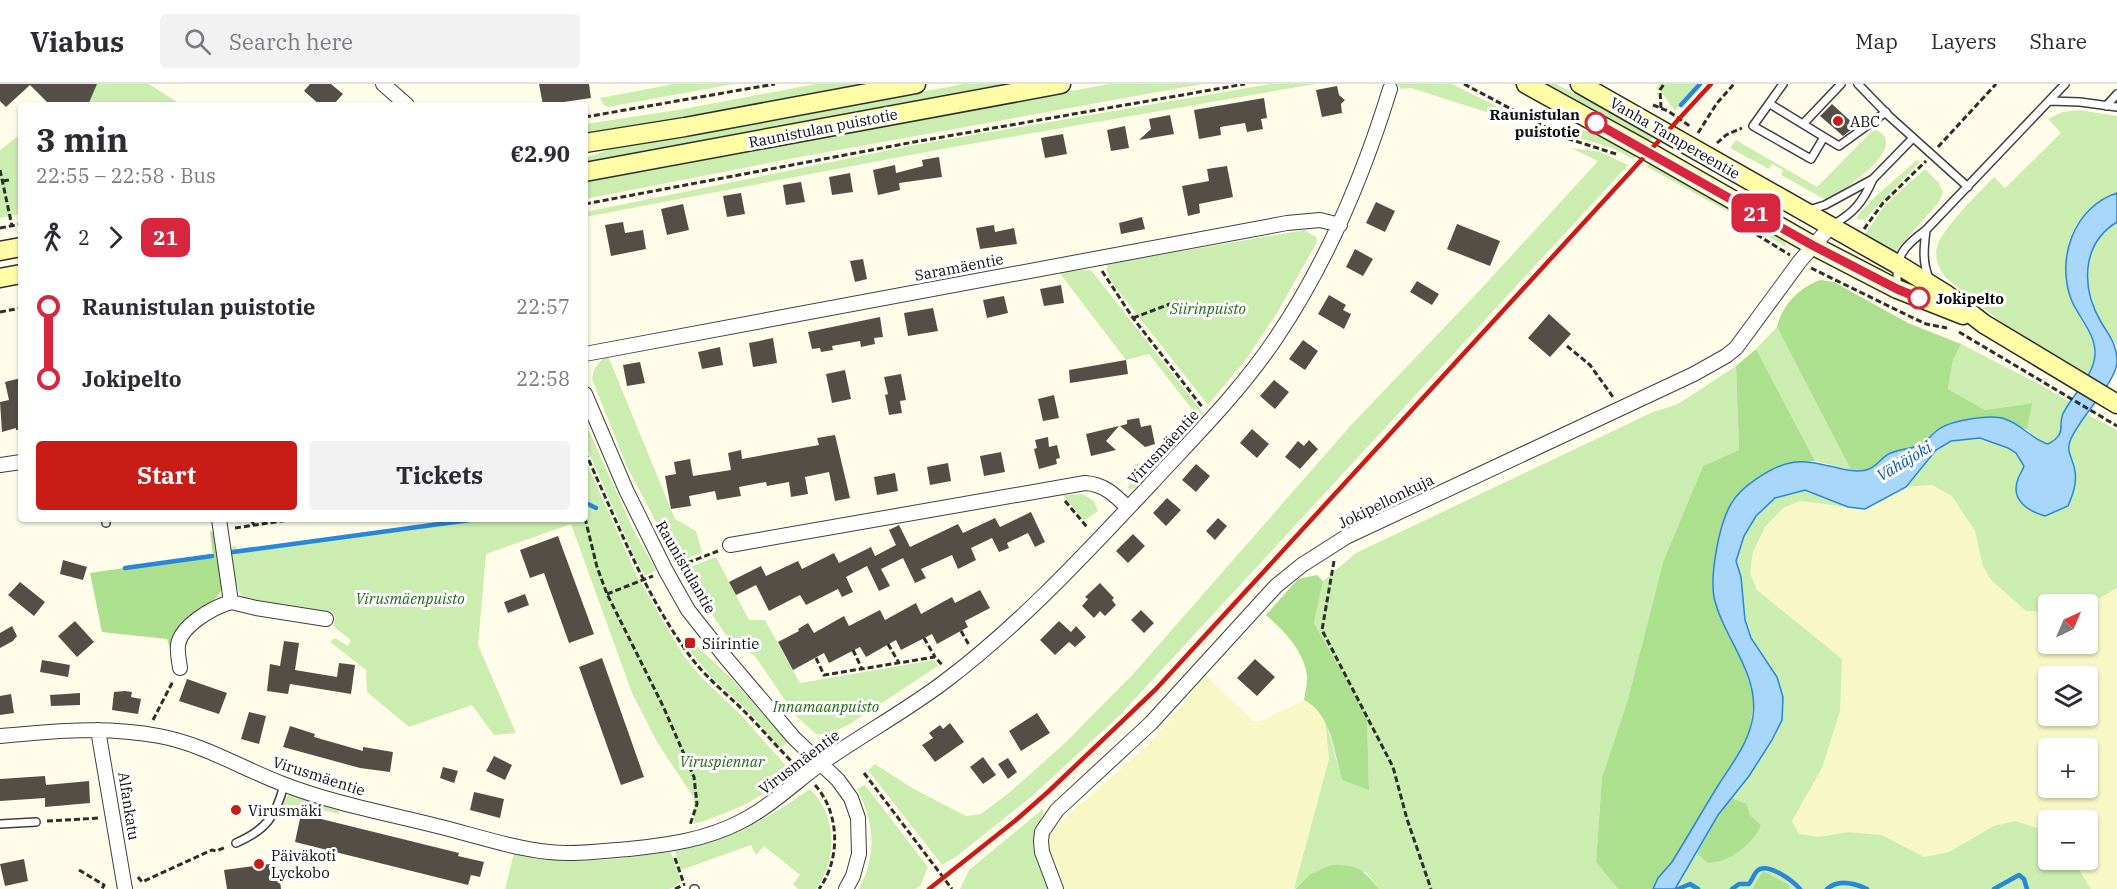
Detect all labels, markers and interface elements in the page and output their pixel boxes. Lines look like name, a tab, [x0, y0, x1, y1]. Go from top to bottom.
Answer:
search box	[160, 14, 580, 68]
text: Viabus	[30, 23, 124, 60]
icon: search	[181, 25, 214, 58]
text: Search here	[229, 27, 353, 56]
text: Map	[1855, 27, 1898, 55]
text: Layers	[1931, 27, 1997, 55]
text: Share	[2030, 27, 2087, 55]
street label: Vanha Tampereentie	[1607, 93, 1743, 183]
street label: Raunistulan puistotie	[747, 104, 899, 152]
place label: Raunistulan puistotie	[1490, 105, 1580, 141]
marker: Raunistulan puistotie	[1585, 112, 1607, 134]
place label: ABC	[1850, 112, 1880, 131]
marker: ABC	[1831, 114, 1845, 128]
text: 3 min	[36, 118, 128, 161]
text: €2.90	[511, 139, 570, 168]
text: 22:55 – 22:58 · Bus	[36, 162, 216, 189]
line badge: 21	[1729, 194, 1783, 232]
text: 21	[1743, 199, 1769, 227]
icon: walk	[36, 221, 69, 254]
icon: forward	[99, 221, 132, 254]
text: 21	[153, 223, 178, 251]
text: 2	[78, 224, 90, 251]
street label: Saramäentie	[913, 249, 1005, 285]
marker: Jokipelto	[1908, 287, 1930, 309]
place label: Jokipelto	[1936, 289, 2004, 308]
text: Raunistulan puistotie	[82, 292, 316, 321]
text: 22:57	[516, 293, 570, 320]
park label: Siirinpuisto	[1169, 299, 1246, 318]
text: Jokipelto	[82, 364, 182, 393]
text: 22:58	[516, 365, 570, 392]
street label: Virusmäentie	[1123, 405, 1203, 489]
water label: Vähäjoki	[1873, 437, 1935, 485]
button: Start	[36, 441, 297, 510]
button: Tickets	[309, 441, 570, 510]
street label: Jokipellonkuja	[1335, 470, 1437, 532]
street label: Raunistulantie	[652, 517, 720, 617]
park label: Virusmäenpuisto	[355, 589, 465, 608]
north arrow	[2038, 594, 2098, 654]
map controls	[2038, 594, 2098, 870]
place label: Siirintie	[702, 634, 759, 653]
marker: Siirintie	[683, 636, 697, 650]
button: layers	[2038, 666, 2098, 726]
park label: Innamaanpuisto	[772, 697, 879, 716]
street label: Virusmäentie	[755, 725, 843, 799]
button: +	[2038, 738, 2098, 798]
street label: Virusmäentie	[270, 752, 368, 800]
park label: Viruspiennar	[680, 752, 765, 771]
street label: Alfankatu	[114, 770, 144, 842]
place label: Virusmäki	[248, 801, 322, 820]
marker: Virusmäki	[229, 803, 243, 817]
button: −	[2038, 810, 2098, 870]
place label: Päiväkoti Lyckobo	[271, 846, 336, 882]
marker: Päiväkoti Lyckobo	[252, 857, 266, 871]

